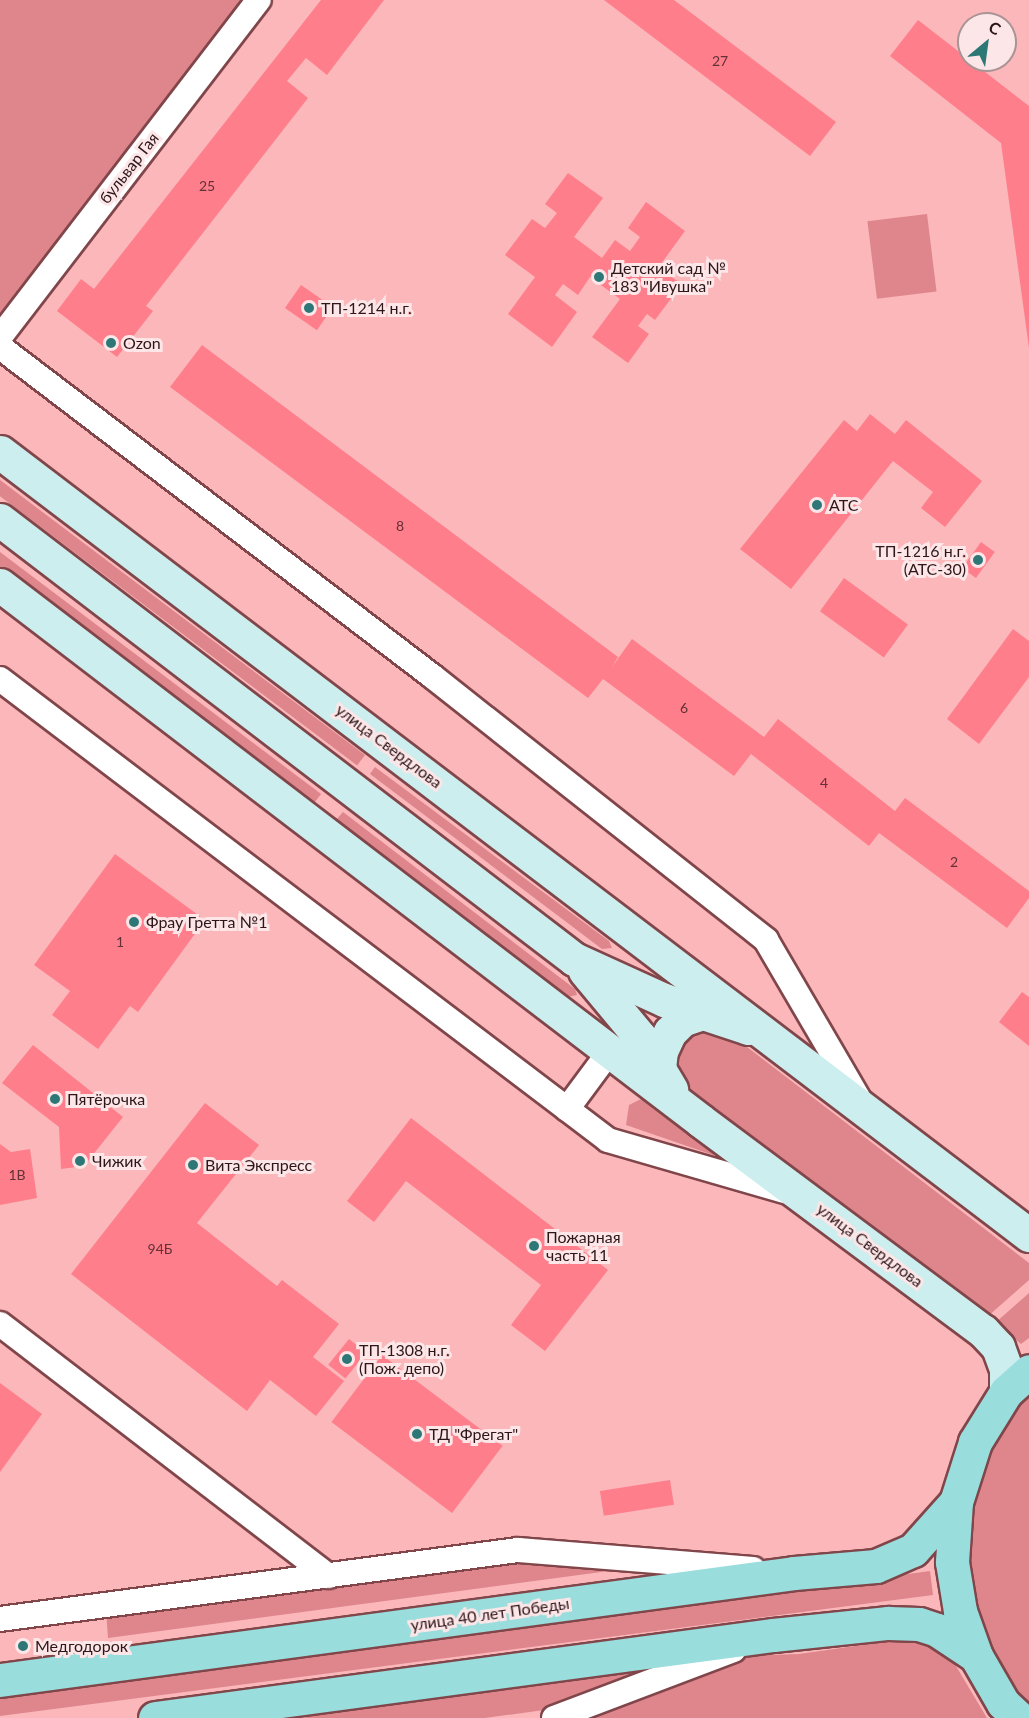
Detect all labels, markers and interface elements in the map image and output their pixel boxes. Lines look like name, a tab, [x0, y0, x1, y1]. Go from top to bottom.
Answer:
north arrow	[957, 12, 1017, 72]
text: С	[986, 17, 1004, 38]
house number: 27	[712, 53, 728, 69]
street label: бульвар Гая	[95, 129, 163, 207]
house number: 25	[199, 178, 215, 194]
place label: Детский сад № 183 "Ивушка"	[611, 258, 726, 296]
marker: Детский сад № 183 "Ивушка"	[592, 270, 606, 284]
place label: ТП-1214 н.г.	[321, 298, 412, 318]
marker: ТП-1214 н.г.	[302, 301, 316, 315]
place label: Ozon	[123, 333, 161, 353]
marker: Ozon	[104, 336, 118, 350]
place label: АТС	[829, 495, 858, 515]
marker: АТС	[810, 498, 824, 512]
house number: 8	[396, 518, 404, 534]
place label: ТП-1216 н.г. (АТС-30)	[875, 541, 966, 579]
marker: ТП-1216 н.г. (АТС-30)	[971, 553, 985, 567]
street label: улица Свердлова	[332, 700, 446, 792]
house number: 6	[680, 700, 688, 716]
house number: 4	[820, 775, 828, 791]
house number: 2	[950, 854, 958, 870]
place label: Фрау Гретта №1	[146, 912, 267, 932]
marker: Фрау Гретта №1	[127, 915, 141, 929]
house number: 1	[116, 934, 124, 950]
place label: Пятёрочка	[67, 1089, 145, 1109]
marker: Пятёрочка	[48, 1092, 62, 1106]
place label: Чижик	[92, 1151, 142, 1171]
marker: Чижик	[73, 1154, 87, 1168]
place label: Вита Экспресс	[205, 1155, 312, 1175]
marker: Вита Экспресс	[186, 1158, 200, 1172]
house number: 1В	[8, 1167, 26, 1183]
street label: улица Свердлова	[813, 1199, 927, 1291]
place label: Пожарная часть 11	[546, 1227, 621, 1265]
marker: Пожарная часть 11	[527, 1239, 541, 1253]
house number: 94Б	[148, 1241, 172, 1257]
place label: ТП-1308 н.г. (Пож. депо)	[359, 1340, 450, 1378]
marker: ТП-1308 н.г. (Пож. депо)	[340, 1352, 354, 1366]
place label: ТД "Фрегат"	[429, 1424, 518, 1444]
marker: ТД "Фрегат"	[410, 1427, 424, 1441]
street label: улица 40 лет Победы	[409, 1593, 571, 1635]
place label: Медгодорок	[35, 1636, 128, 1656]
marker: Медгодорок	[16, 1639, 30, 1653]

